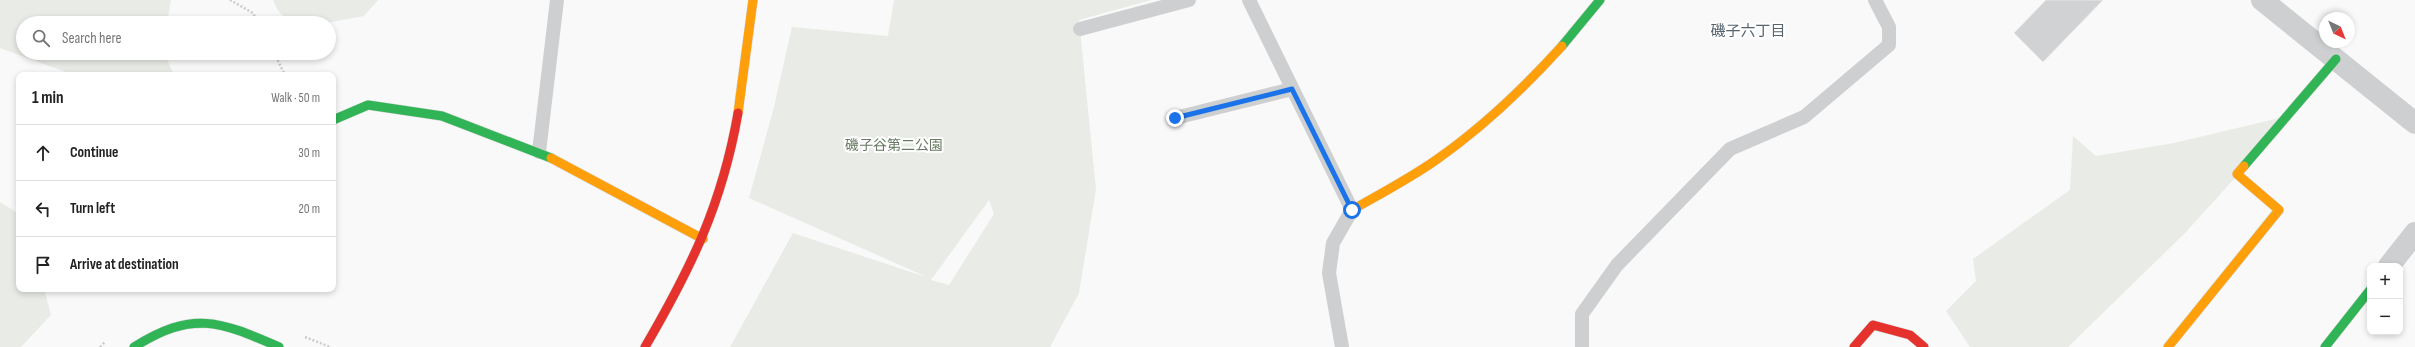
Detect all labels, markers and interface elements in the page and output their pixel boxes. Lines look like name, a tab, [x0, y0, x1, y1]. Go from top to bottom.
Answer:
north arrow	[2319, 12, 2355, 48]
search box	[16, 16, 336, 60]
district label: 磯子六丁目	[1710, 22, 1786, 41]
icon: search	[30, 27, 52, 49]
text: Search here	[62, 29, 122, 48]
text: 1 min	[32, 88, 64, 108]
text: Walk · 50 m	[271, 90, 320, 106]
route end	[1166, 109, 1184, 127]
park label: 磯子谷第二公園	[845, 137, 943, 154]
icon: ahead	[32, 142, 54, 164]
text: Continue	[70, 143, 119, 162]
text: 30 m	[298, 145, 320, 161]
icon: left	[32, 198, 54, 220]
text: Turn left	[70, 199, 115, 218]
text: 20 m	[298, 201, 320, 217]
route start	[1343, 201, 1361, 219]
icon: arrive	[32, 254, 54, 276]
text: Arrive at destination	[70, 255, 179, 274]
map controls	[2367, 263, 2403, 335]
button: +	[2367, 263, 2403, 299]
button: −	[2367, 299, 2403, 335]

